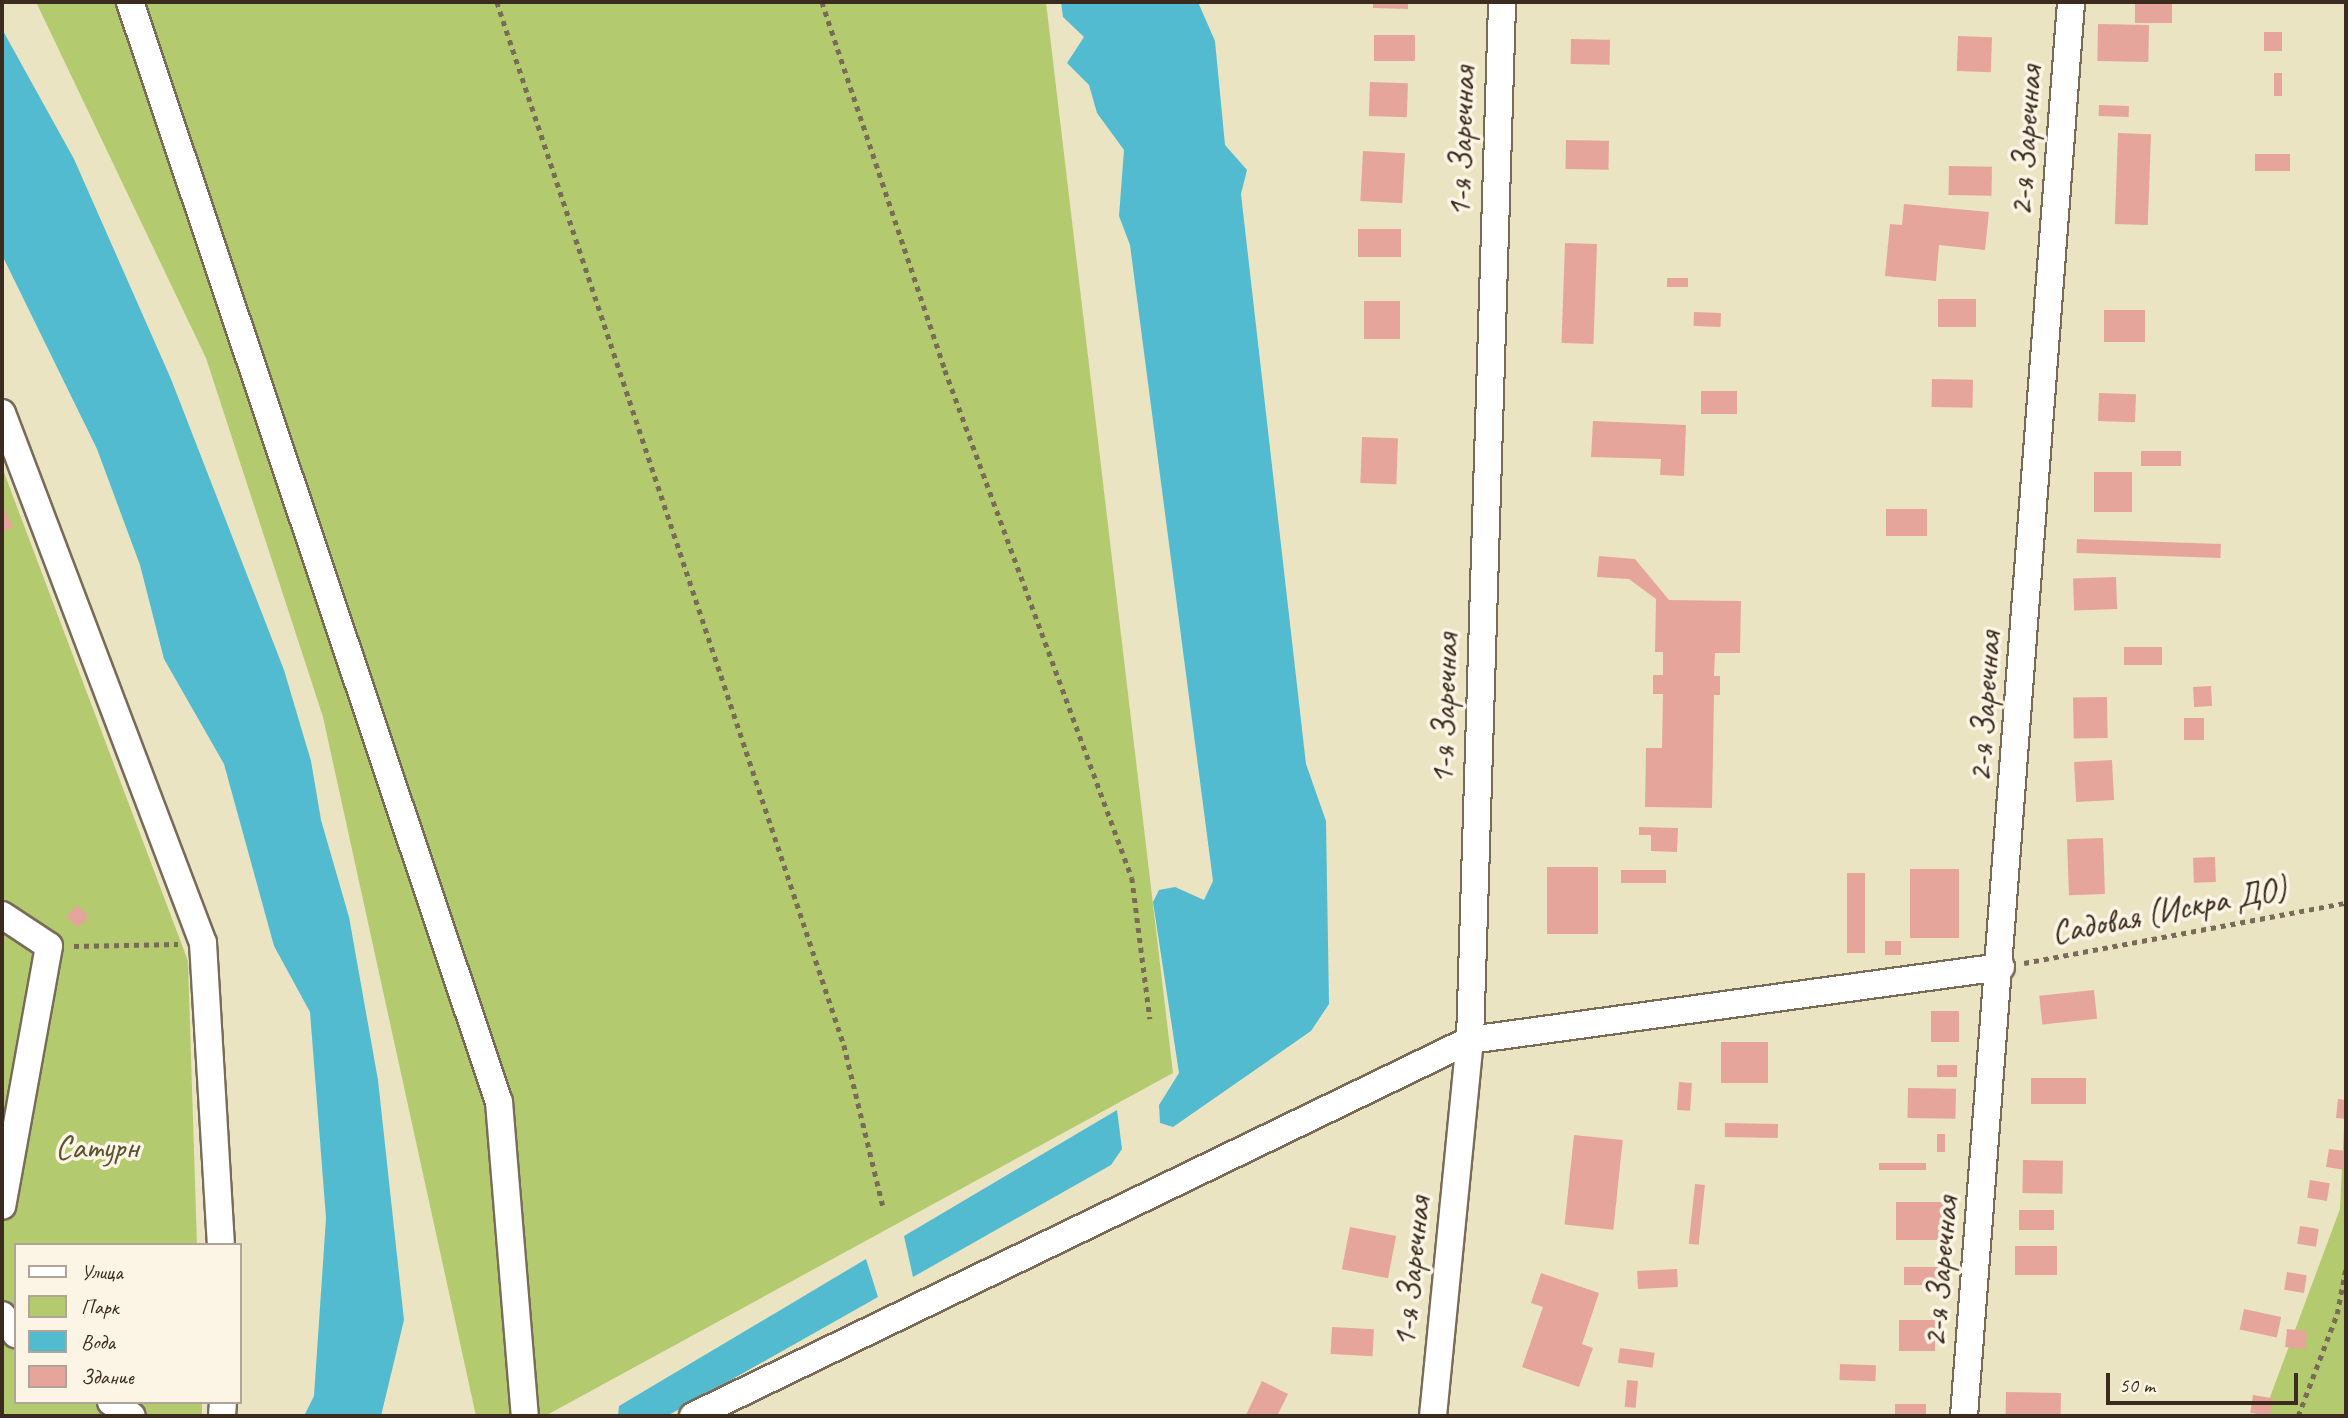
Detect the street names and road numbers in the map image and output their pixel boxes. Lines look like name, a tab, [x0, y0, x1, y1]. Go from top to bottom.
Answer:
street label: 2-я Заречная	[2001, 64, 2051, 218]
street label: 1-я Заречная	[1440, 65, 1484, 219]
street label: 2-я Заречная	[1960, 630, 2010, 784]
street label: 1-я Заречная	[1423, 632, 1467, 786]
street label: Садовая (Искра ДО)	[2048, 869, 2290, 953]
street label: 1-я Заречная	[1384, 1194, 1440, 1350]
street label: 2-я Заречная	[1915, 1194, 1967, 1350]

